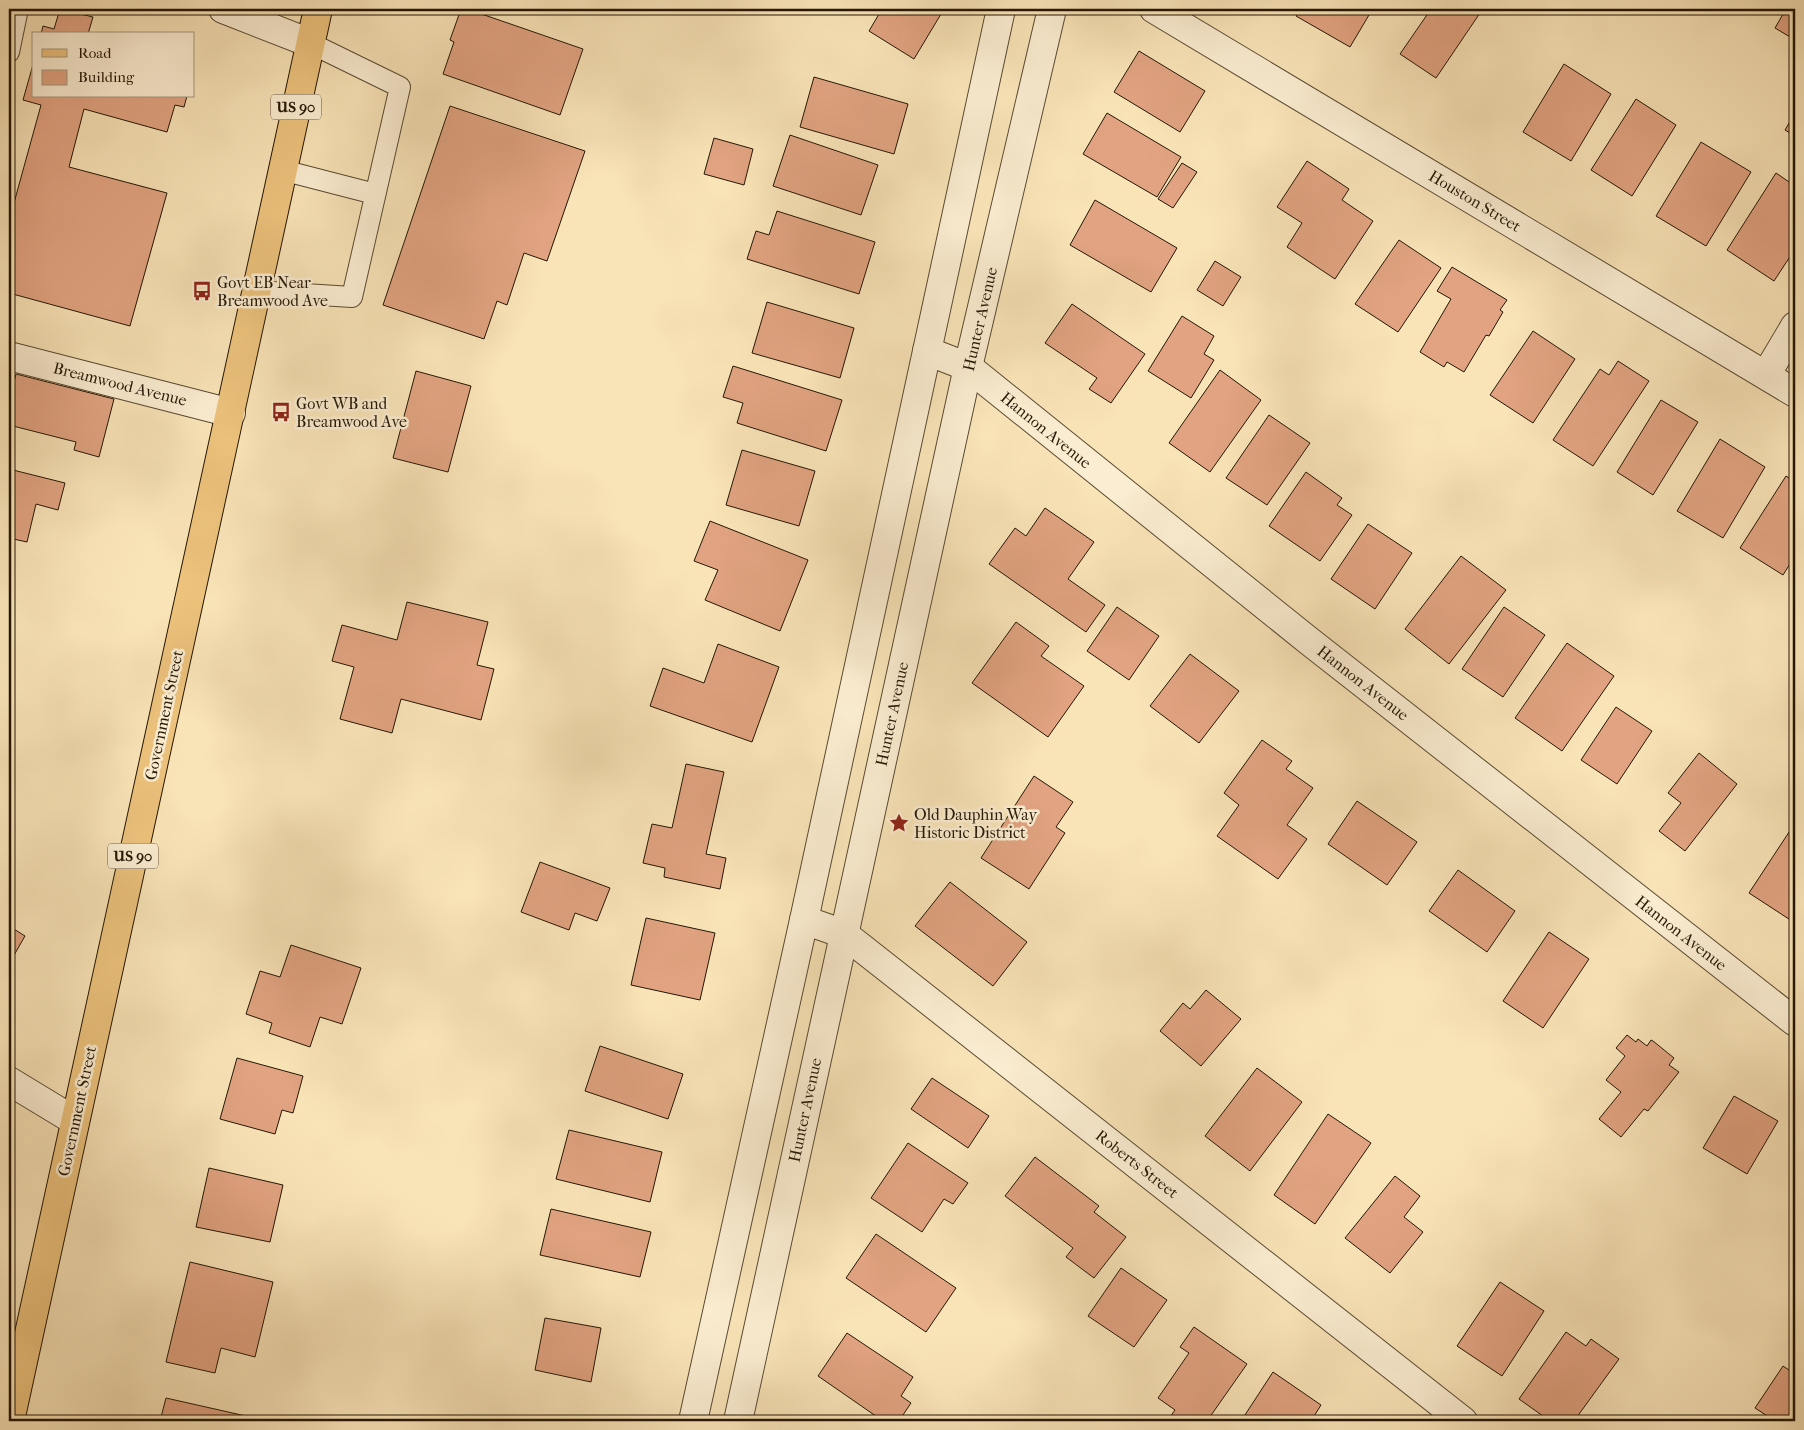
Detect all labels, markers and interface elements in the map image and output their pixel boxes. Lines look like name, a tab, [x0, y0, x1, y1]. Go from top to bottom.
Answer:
legend	[32, 32, 195, 98]
text: Road	[78, 44, 112, 62]
text: Building	[78, 68, 135, 86]
road number: US 90	[271, 94, 321, 120]
street label: Houston Street	[1426, 166, 1525, 236]
street label: Hunter Avenue	[959, 265, 1001, 373]
place label: Govt EB Near Breamwood Ave	[217, 273, 328, 310]
bus stop icon: Govt EB Near Breamwood Ave	[191, 280, 213, 302]
street label: Breamwood Avenue	[51, 358, 189, 410]
street label: Hannon Avenue	[997, 388, 1095, 472]
place label: Govt WB and Breamwood Ave	[296, 394, 407, 431]
bus stop icon: Govt WB and Breamwood Ave	[270, 401, 292, 423]
street label: Hannon Avenue	[1313, 641, 1413, 725]
street label: Government Street	[141, 648, 187, 782]
street label: Hunter Avenue	[872, 660, 912, 768]
place label: Old Dauphin Way Historic District	[914, 805, 1037, 842]
place icon: Old Dauphin Way Historic District	[888, 812, 910, 834]
road number: US 90	[108, 844, 158, 868]
street label: Hannon Avenue	[1631, 891, 1731, 975]
street label: Government Street	[54, 1044, 100, 1178]
street label: Hunter Avenue	[785, 1056, 825, 1164]
street label: Roberts Street	[1092, 1126, 1182, 1202]

